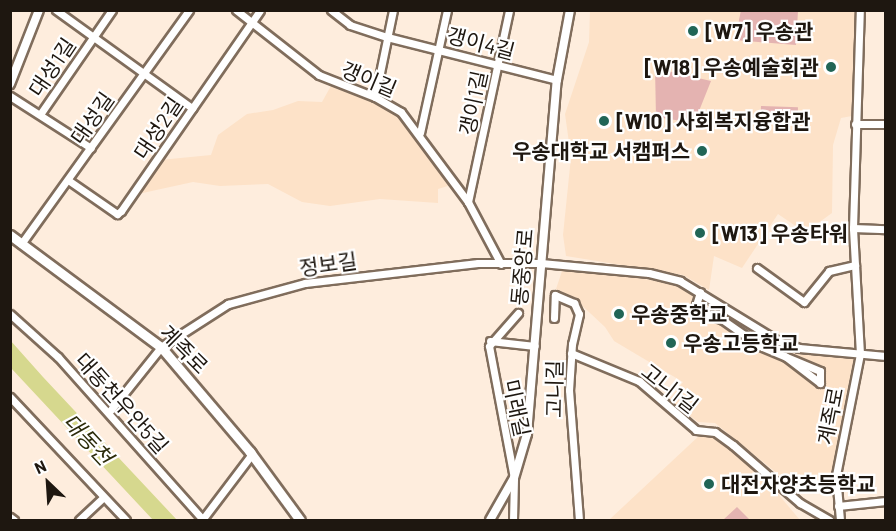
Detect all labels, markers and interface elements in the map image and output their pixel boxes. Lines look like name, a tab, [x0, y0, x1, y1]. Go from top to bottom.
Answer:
place label: [W7] 우송관	[705, 18, 813, 44]
street label: 갱이4길	[444, 22, 518, 64]
marker: [W7] 우송관	[686, 24, 700, 38]
street label: 대성1길	[23, 33, 81, 101]
place label: [W18] 우송예술회관	[644, 54, 819, 80]
street label: 갱이길	[337, 56, 401, 102]
marker: [W18] 우송예술회관	[824, 60, 838, 74]
street label: 갱이1길	[454, 68, 492, 138]
street label: 대성길	[65, 87, 119, 149]
street label: 대성2길	[128, 92, 188, 164]
place label: [W10] 사회복지융합관	[616, 108, 811, 134]
marker: [W10] 사회복지융합관	[597, 114, 611, 128]
place label: 우송대학교 서캠퍼스	[512, 138, 690, 164]
marker: 우송대학교 서캠퍼스	[695, 144, 709, 158]
place label: [W13] 우송타워	[712, 220, 848, 246]
marker: [W13] 우송타워	[693, 226, 707, 240]
street label: 동중앙로	[506, 227, 538, 307]
street label: 정보길	[298, 247, 358, 281]
place label: 우송중학교	[631, 301, 728, 327]
marker: 우송중학교	[612, 307, 626, 321]
street label: 계족로	[155, 320, 213, 378]
place label: 우송고등학교	[683, 330, 799, 356]
marker: 우송고등학교	[664, 336, 678, 350]
street label: 대동천우안5길	[70, 347, 174, 459]
street label: 고니1길	[637, 358, 703, 418]
street label: 고니길	[541, 360, 567, 418]
street label: 미래길	[499, 377, 535, 439]
street label: 계족로	[812, 385, 848, 447]
water label: 대동천	[58, 408, 118, 470]
north arrow	[18, 453, 78, 513]
text: N	[31, 455, 49, 477]
place label: 대전자양초등학교	[721, 471, 876, 497]
marker: 대전자양초등학교	[702, 477, 716, 491]

